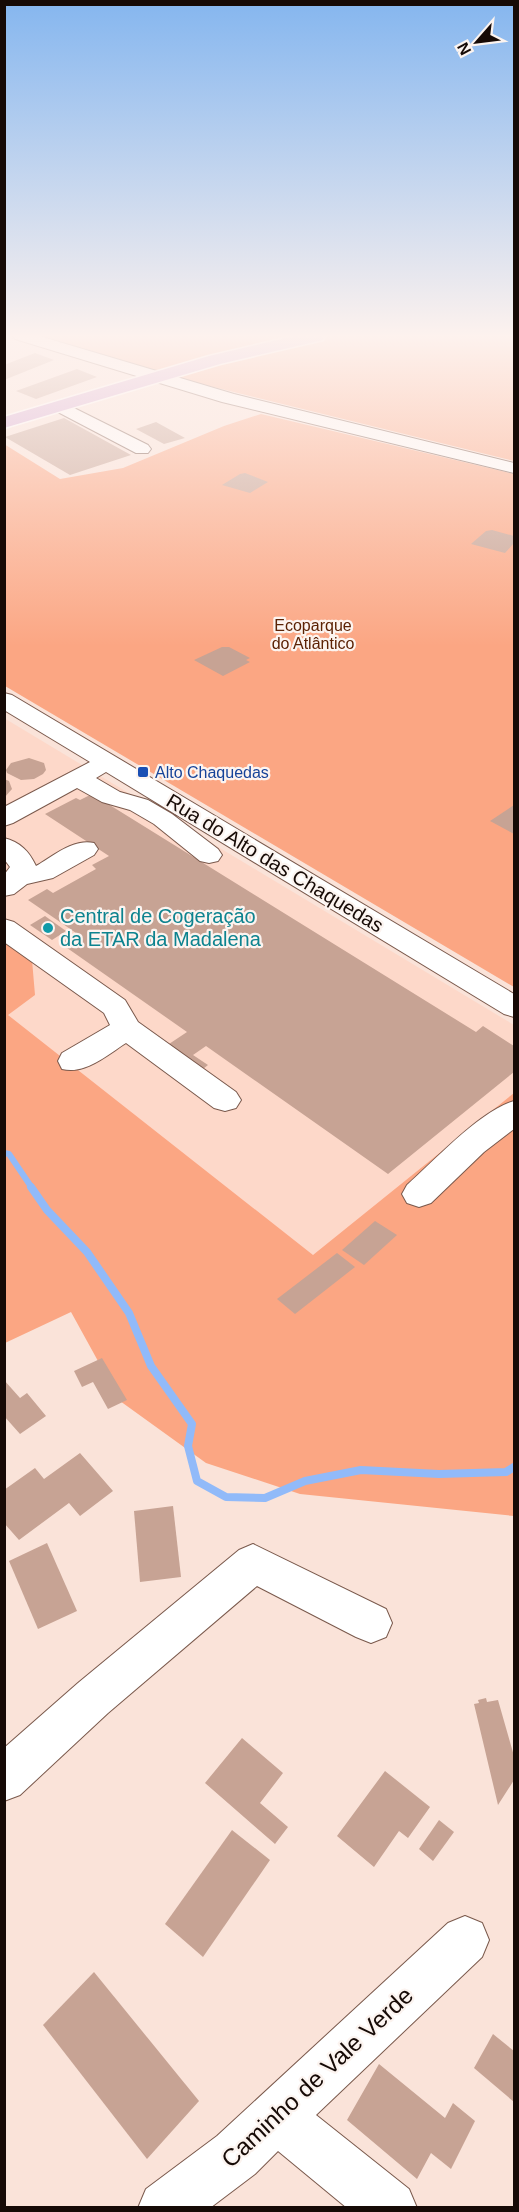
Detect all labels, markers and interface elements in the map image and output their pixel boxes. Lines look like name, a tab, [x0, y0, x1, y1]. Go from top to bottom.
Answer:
north arrow	[447, 12, 507, 72]
text: N	[454, 40, 474, 58]
park label: Ecoparque do Atlântico	[272, 617, 354, 652]
place label: Alto Chaquedas	[155, 764, 269, 781]
marker: Alto Chaquedas	[136, 765, 150, 779]
street label: Rua do Alto das Chaquedas	[163, 789, 387, 937]
place label: Central de Cogeração da ETAR da Madalena	[60, 905, 262, 950]
marker: Central de Cogeração da ETAR da Madalena	[41, 921, 55, 935]
street label: Caminho de Vale Verde	[216, 1981, 418, 2173]

